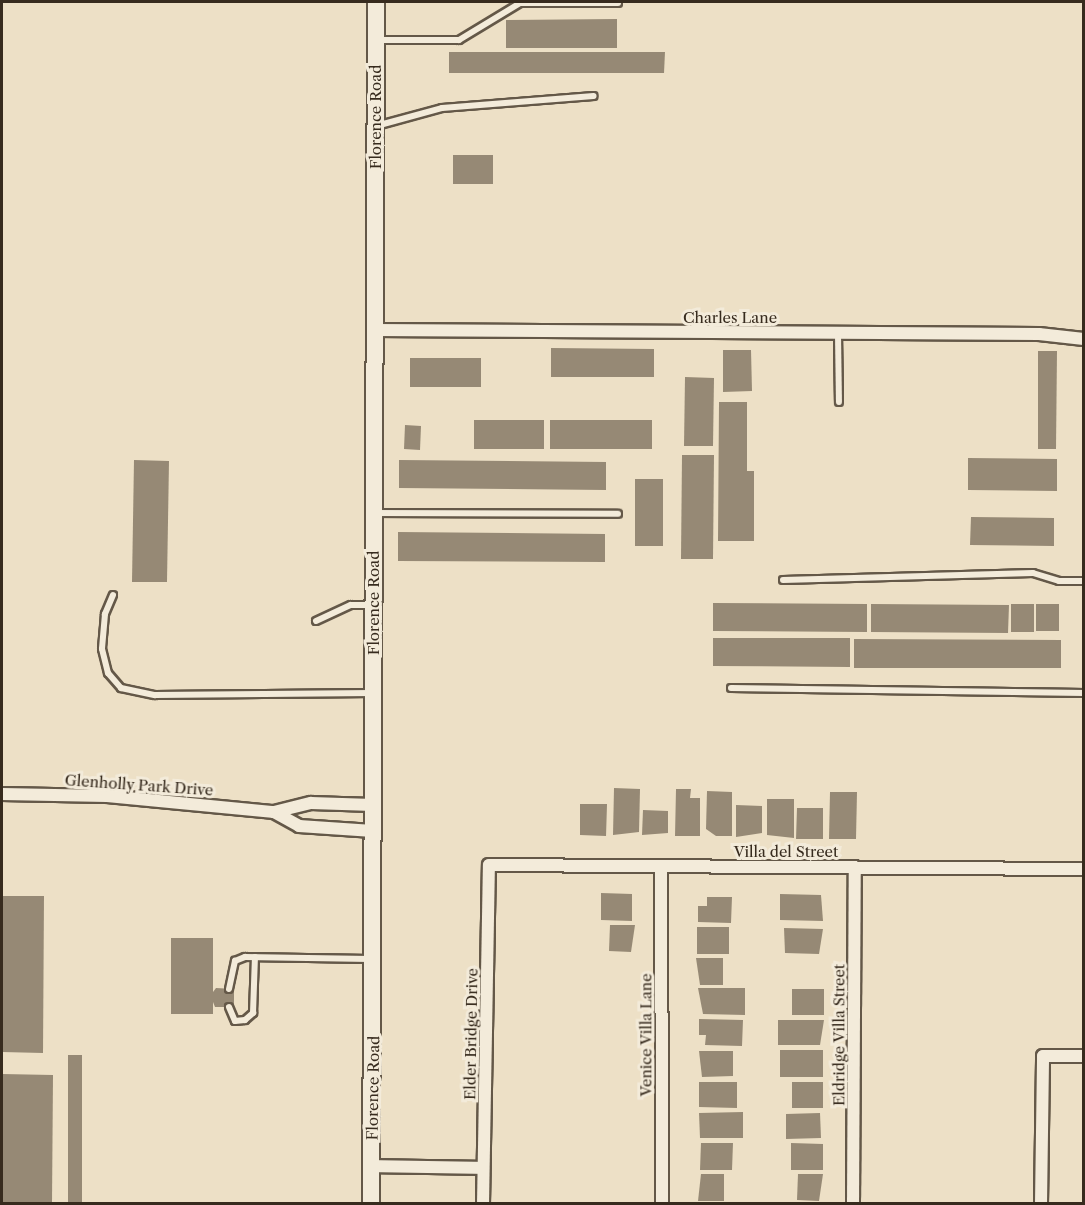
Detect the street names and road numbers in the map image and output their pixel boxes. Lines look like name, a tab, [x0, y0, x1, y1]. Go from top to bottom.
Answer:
street label: Florence Road	[367, 65, 385, 169]
street label: Charles Lane	[683, 309, 777, 327]
street label: Florence Road	[365, 551, 383, 655]
street label: Glenholly Park Drive	[64, 771, 214, 799]
street label: Villa del Street	[734, 843, 838, 861]
street label: Eldridge Villa Street	[830, 964, 848, 1106]
street label: Elder Bridge Drive	[461, 968, 481, 1100]
street label: Venice Villa Lane	[637, 973, 655, 1097]
street label: Florence Road	[363, 1036, 383, 1140]

